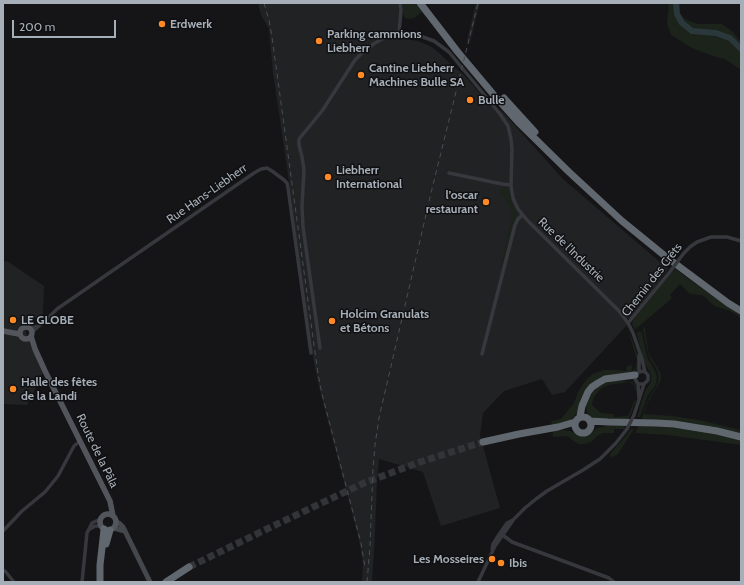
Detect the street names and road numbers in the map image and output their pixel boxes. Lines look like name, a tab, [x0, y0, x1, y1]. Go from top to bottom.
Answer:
street label: Rue Hans-Liebherr	[164, 161, 250, 227]
street label: Rue de l'Industrie	[535, 215, 607, 285]
street label: Chemin des Crêts	[619, 240, 685, 320]
street label: Route de la Pâla	[73, 412, 121, 490]

